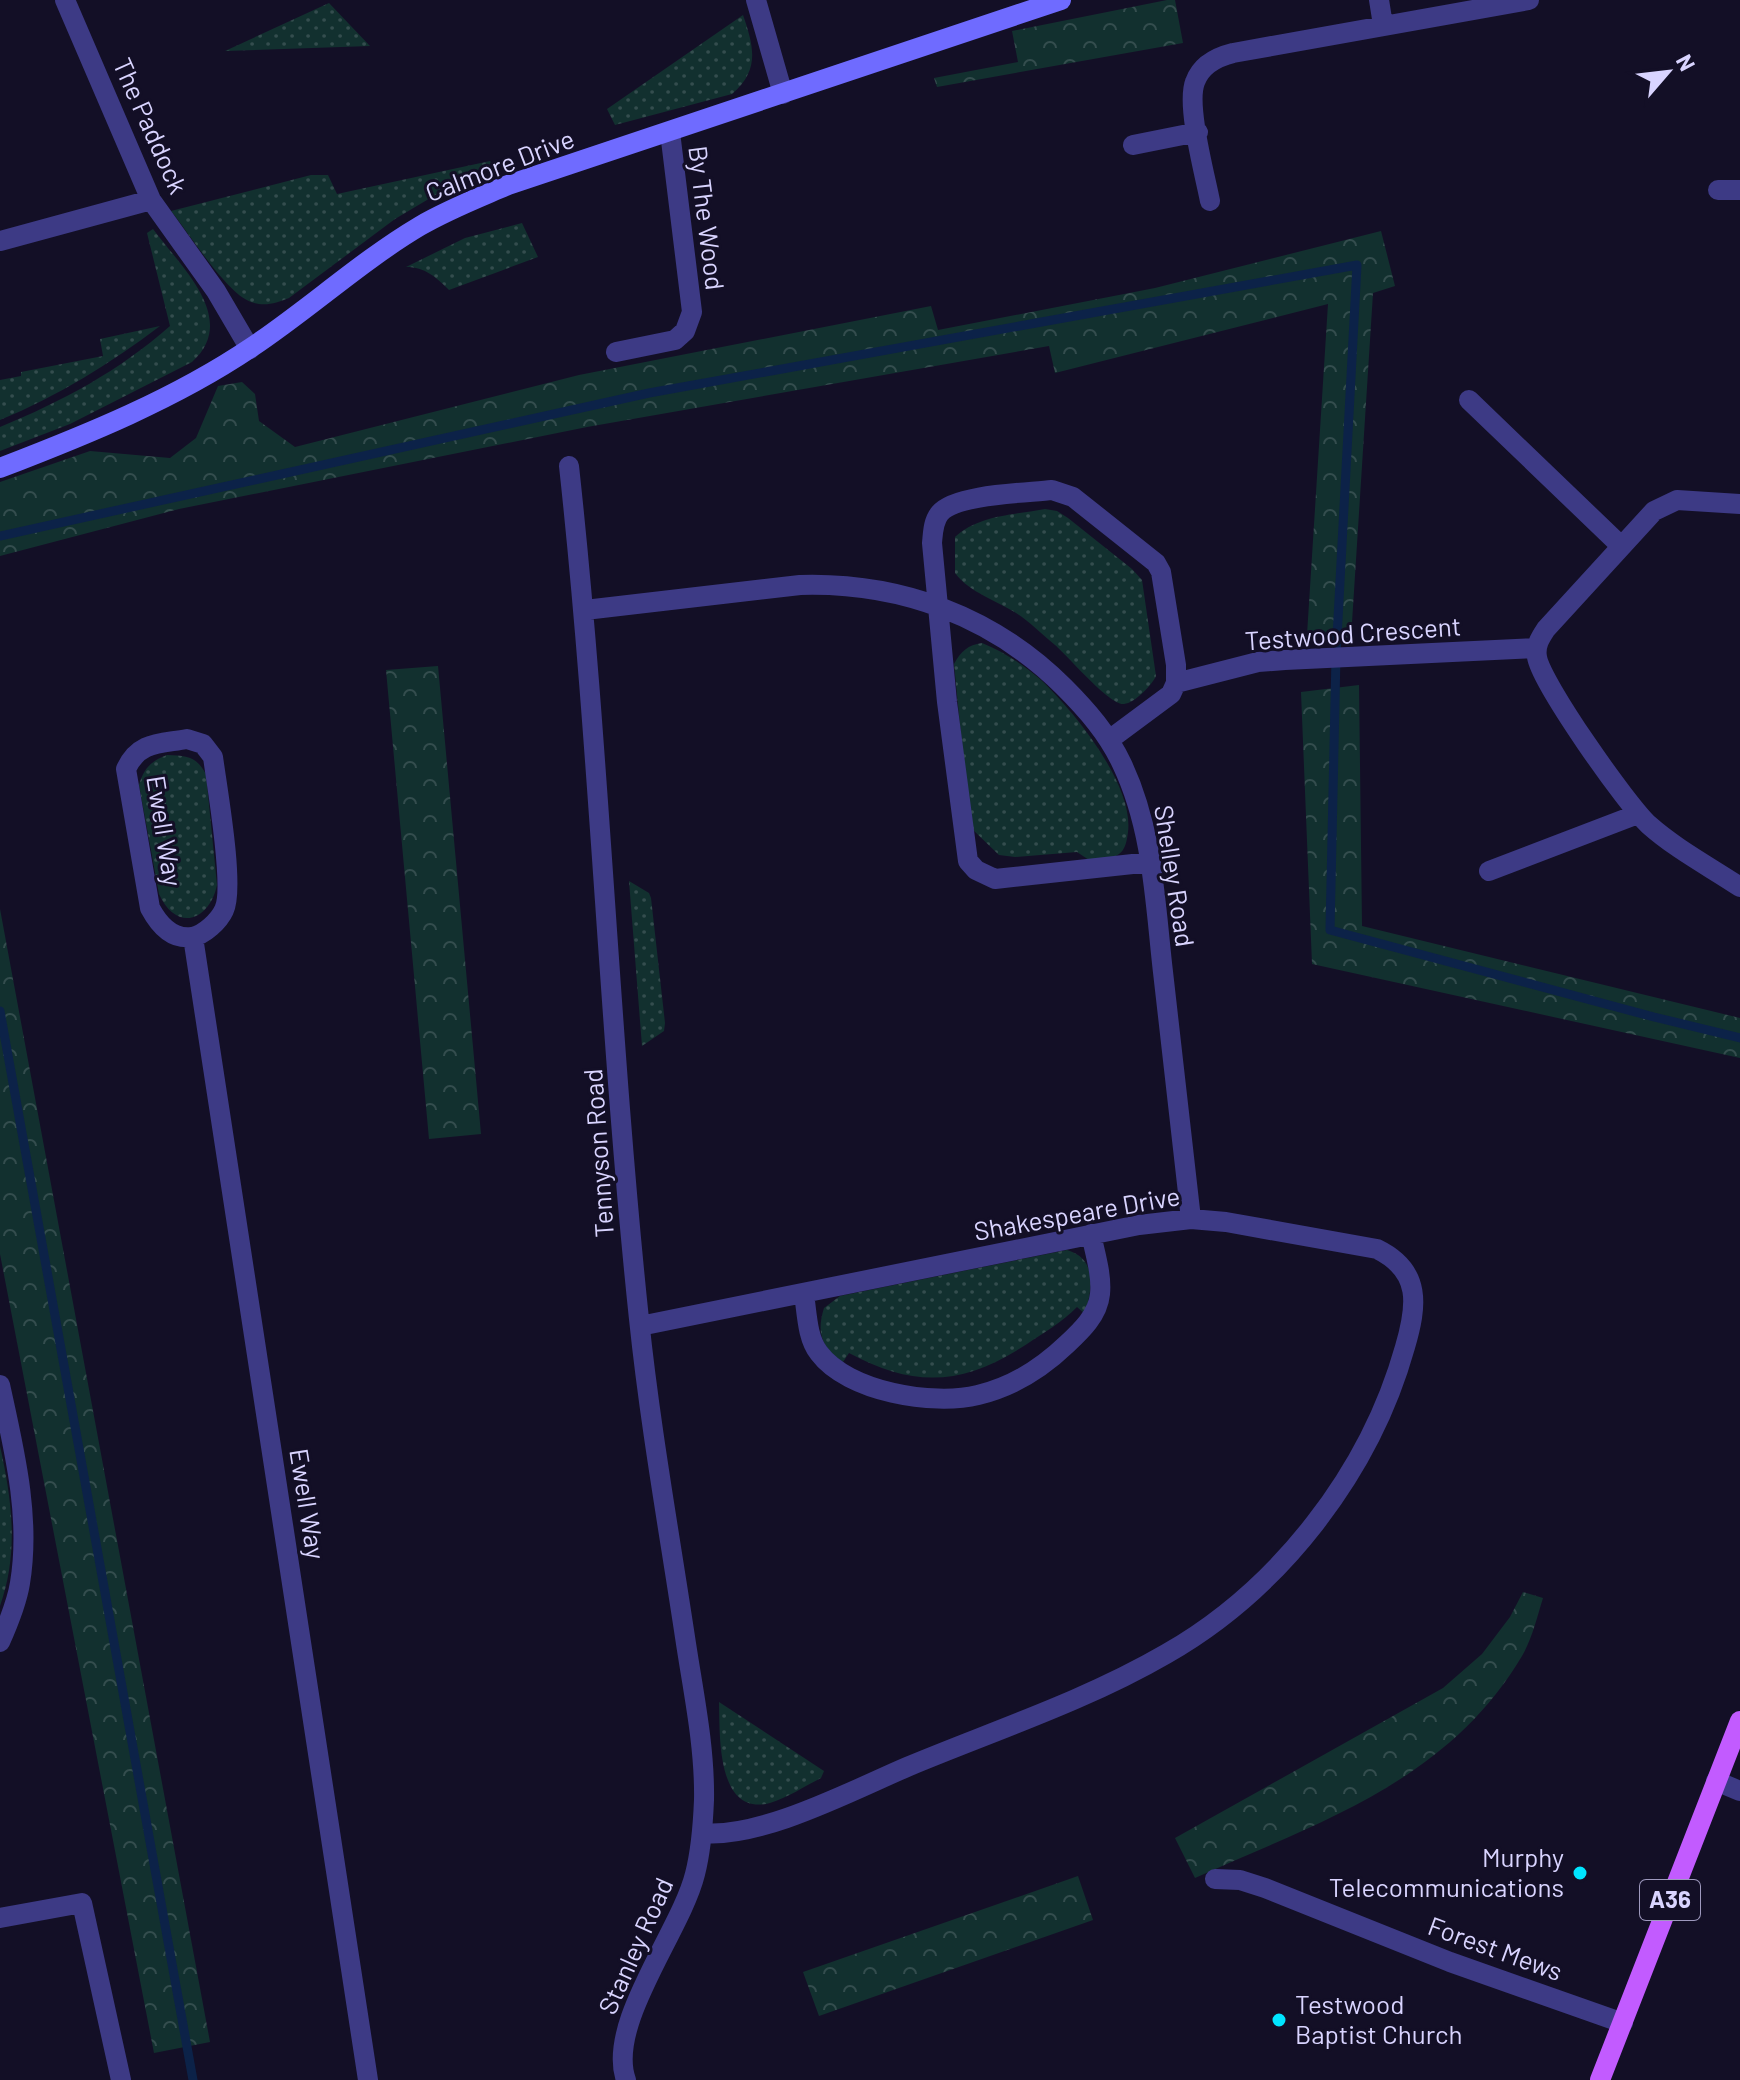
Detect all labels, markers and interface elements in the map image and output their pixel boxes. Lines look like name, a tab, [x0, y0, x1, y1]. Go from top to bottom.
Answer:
north arrow	[1628, 32, 1708, 112]
text: N	[1672, 50, 1701, 75]
street label: The Paddock	[108, 53, 195, 198]
street label: Calmore Drive	[421, 122, 578, 207]
street label: By The Wood	[683, 144, 732, 292]
street label: Testwood Crescent	[1244, 609, 1462, 656]
street label: Ewell Way	[141, 773, 190, 888]
street label: Shelley Road	[1149, 803, 1202, 949]
street label: Tennyson Road	[576, 1068, 619, 1239]
street label: Shakespeare Drive	[971, 1179, 1182, 1246]
street label: Ewell Way	[284, 1446, 333, 1561]
place label: Murphy Telecommunications	[1329, 1841, 1564, 1902]
marker: Murphy Telecommunications	[1571, 1864, 1589, 1882]
street label: Stanley Road	[591, 1872, 679, 2018]
road number: A36	[1640, 1880, 1700, 1920]
street label: Forest Mews	[1424, 1909, 1567, 1986]
place label: Testwood Baptist Church	[1295, 1988, 1463, 2049]
marker: Testwood Baptist Church	[1270, 2011, 1288, 2029]

